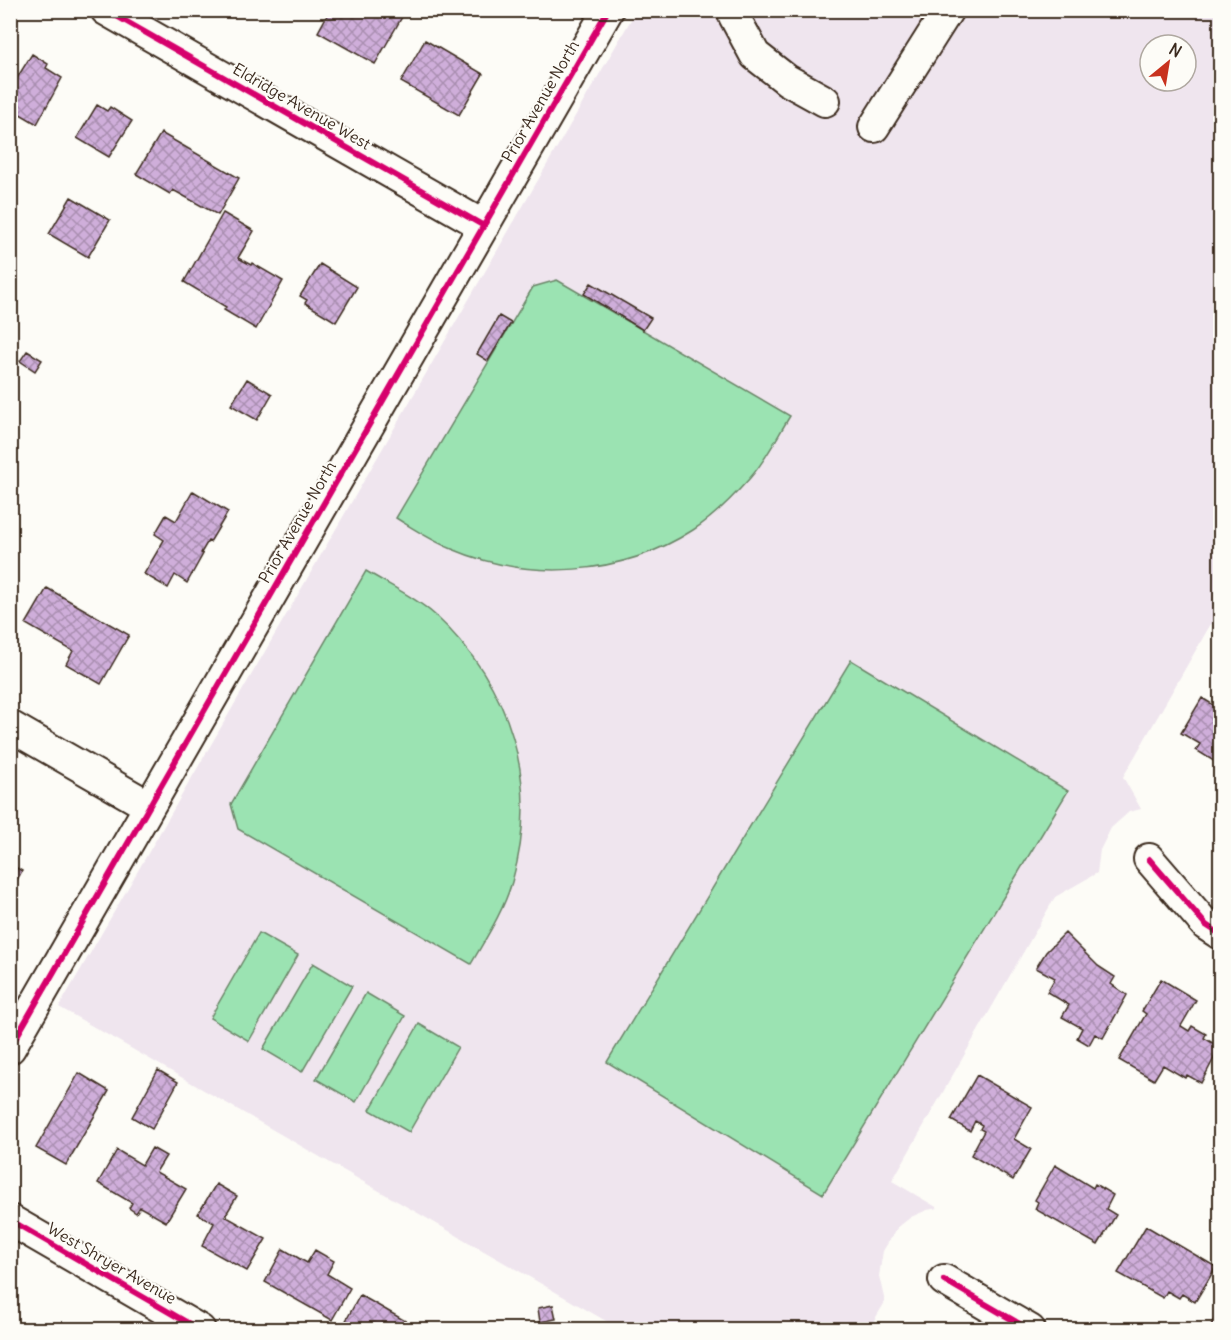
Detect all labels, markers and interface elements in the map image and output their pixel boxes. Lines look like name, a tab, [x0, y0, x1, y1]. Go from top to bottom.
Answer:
north arrow	[1138, 33, 1198, 93]
street label: Prior Avenue North	[497, 36, 583, 166]
text: N	[1166, 39, 1185, 61]
street label: Eldridge Avenue West	[229, 58, 375, 154]
street label: Prior Avenue North	[254, 457, 340, 587]
street label: West Shryer Avenue	[44, 1218, 180, 1308]

